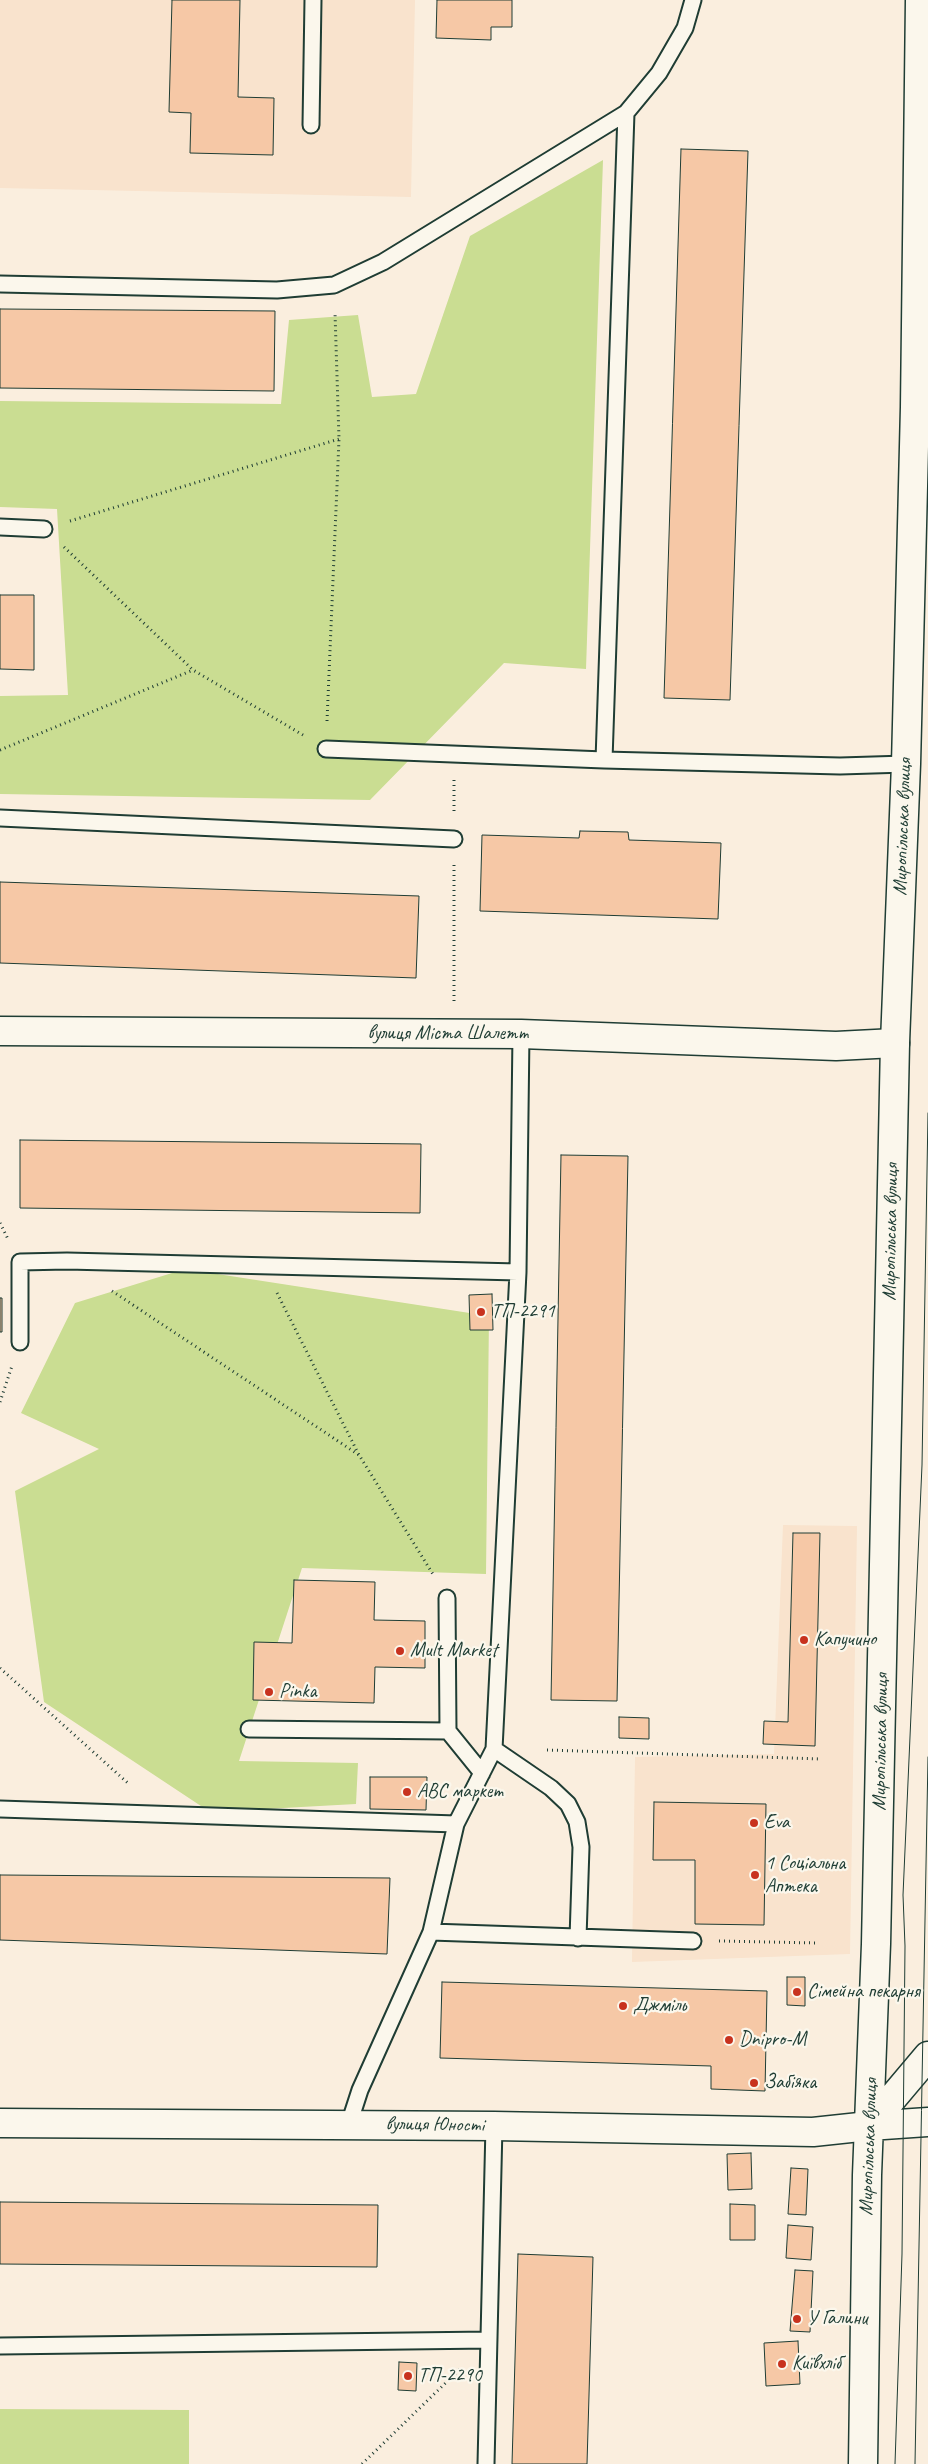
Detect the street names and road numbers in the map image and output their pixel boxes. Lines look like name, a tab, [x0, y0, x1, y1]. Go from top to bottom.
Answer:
street label: Миропільська вулиця	[889, 758, 917, 896]
street label: вулиця Міста Шалетт	[368, 1022, 528, 1046]
street label: Миропільська вулиця	[878, 1163, 904, 1301]
street label: Миропільська вулиця	[868, 1673, 894, 1811]
street label: Миропільська вулиця	[855, 2078, 883, 2216]
street label: вулиця Юності	[385, 2112, 485, 2138]

